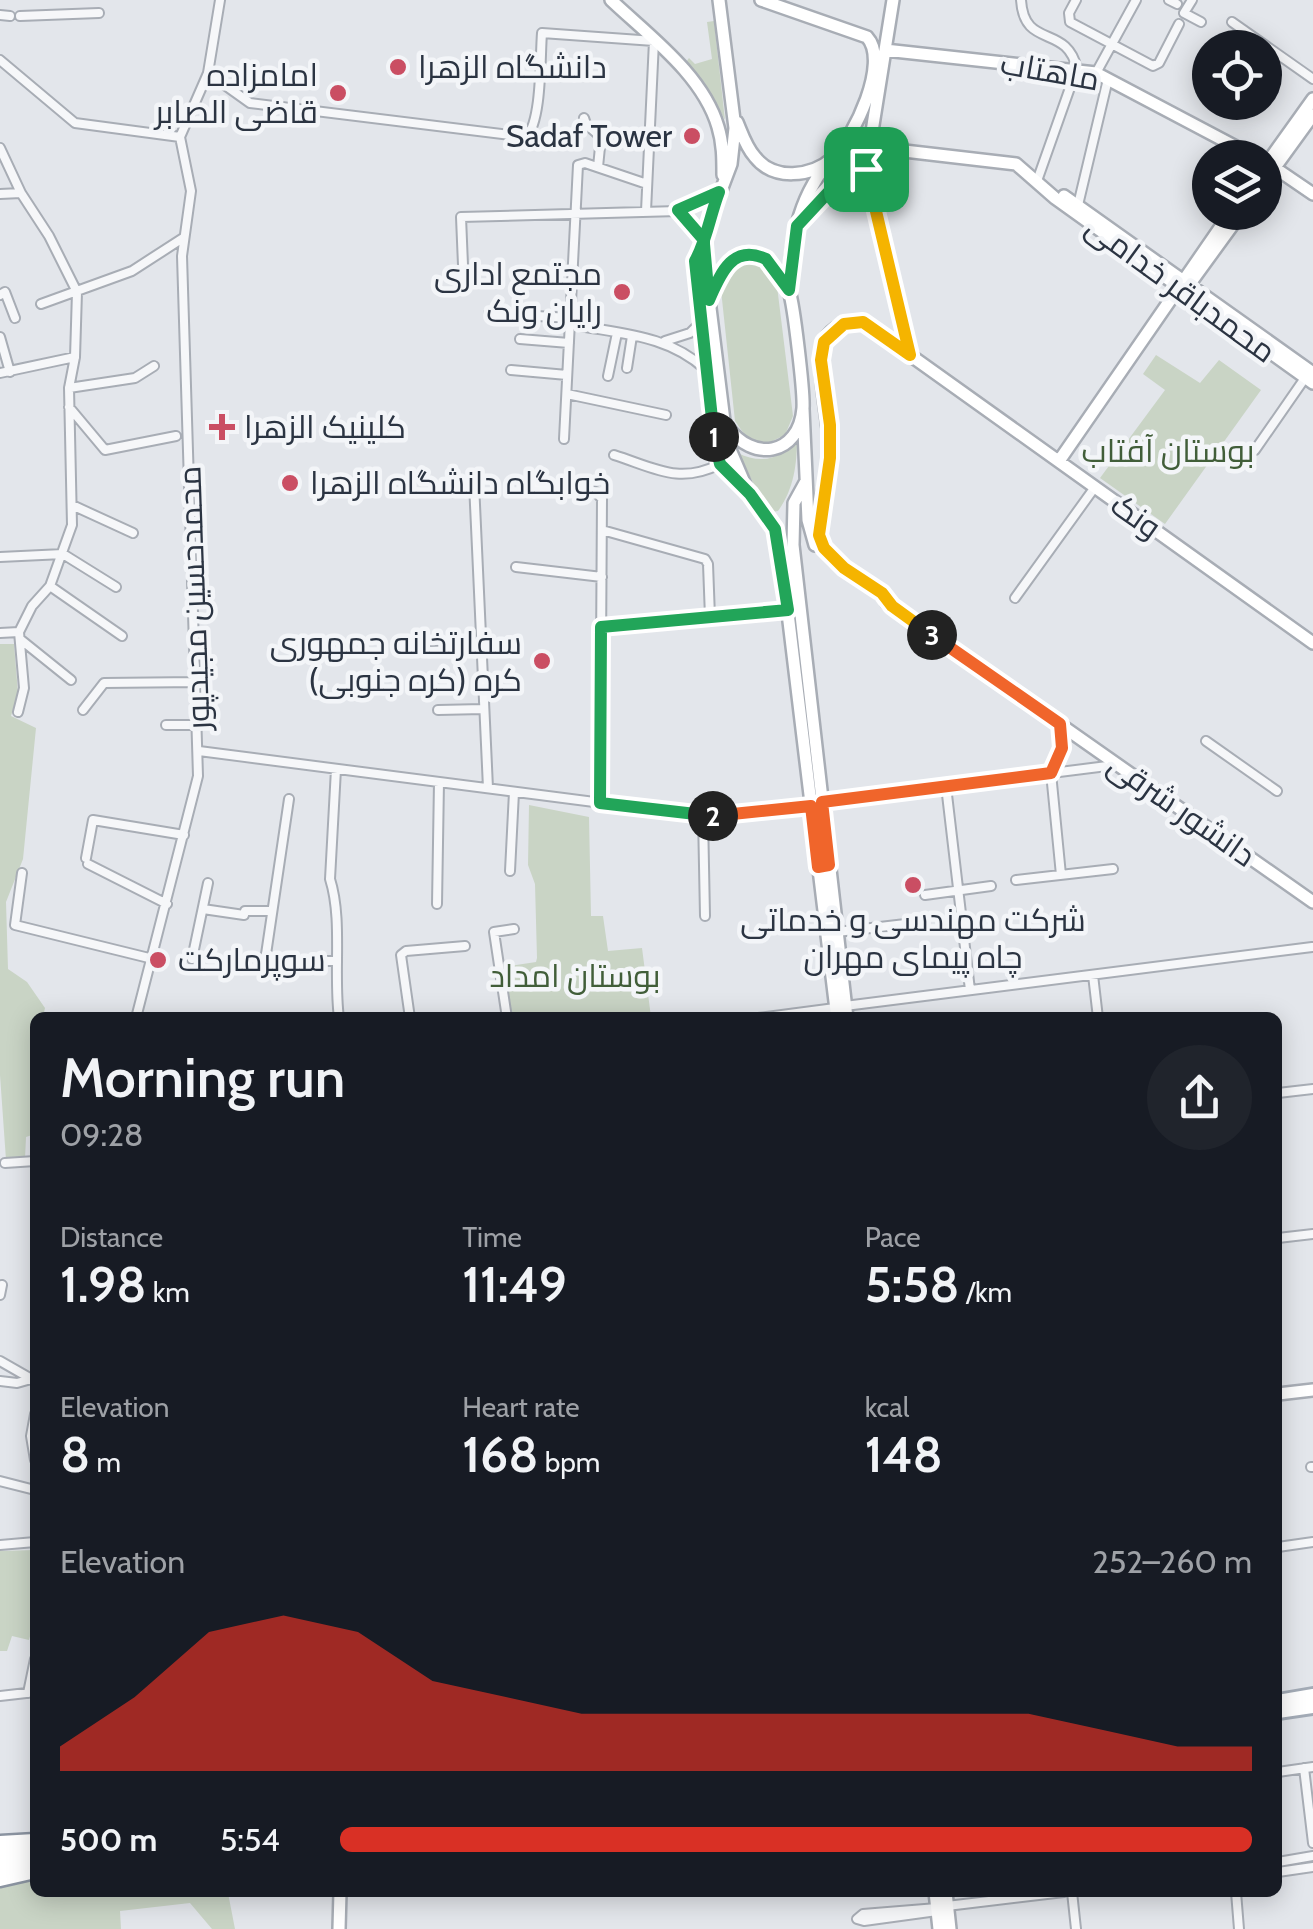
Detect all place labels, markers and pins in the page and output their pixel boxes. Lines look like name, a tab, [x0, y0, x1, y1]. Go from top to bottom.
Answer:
place label: دانشگاه الزهرا	[418, 47, 607, 86]
place label: امامزاده قاضی الصابر	[153, 55, 318, 131]
marker: دانشگاه الزهرا	[387, 56, 409, 78]
marker: امامزاده قاضی الصابر	[327, 82, 349, 104]
place label: Sadaf Tower	[506, 116, 673, 155]
marker: Sadaf Tower	[681, 125, 703, 147]
pin	[824, 127, 909, 212]
place label: مجتمع اداری رایان ونک	[434, 254, 602, 330]
marker: مجتمع اداری رایان ونک	[611, 281, 633, 303]
place label: کلینیک الزهرا	[244, 407, 406, 446]
pin: 1	[689, 412, 739, 462]
marker: کلینیک الزهرا	[209, 414, 235, 440]
place label: خوابگاه دانشگاه الزهرا	[310, 463, 610, 502]
marker: خوابگاه دانشگاه الزهرا	[279, 472, 301, 494]
pin: 3	[907, 610, 957, 660]
place label: سفارتخانه جمهوری کره (کره جنوبی)	[270, 623, 522, 699]
marker: سفارتخانه جمهوری کره (کره جنوبی)	[531, 650, 553, 672]
pin: 2	[688, 791, 738, 841]
marker: شرکت مهندسی و خدماتی چاه پیمای مهران	[902, 874, 924, 896]
place label: شرکت مهندسی و خدماتی چاه پیمای مهران	[740, 900, 1086, 978]
place label: سوپرمارکت	[178, 940, 326, 981]
marker: سوپرمارکت	[147, 949, 169, 971]

